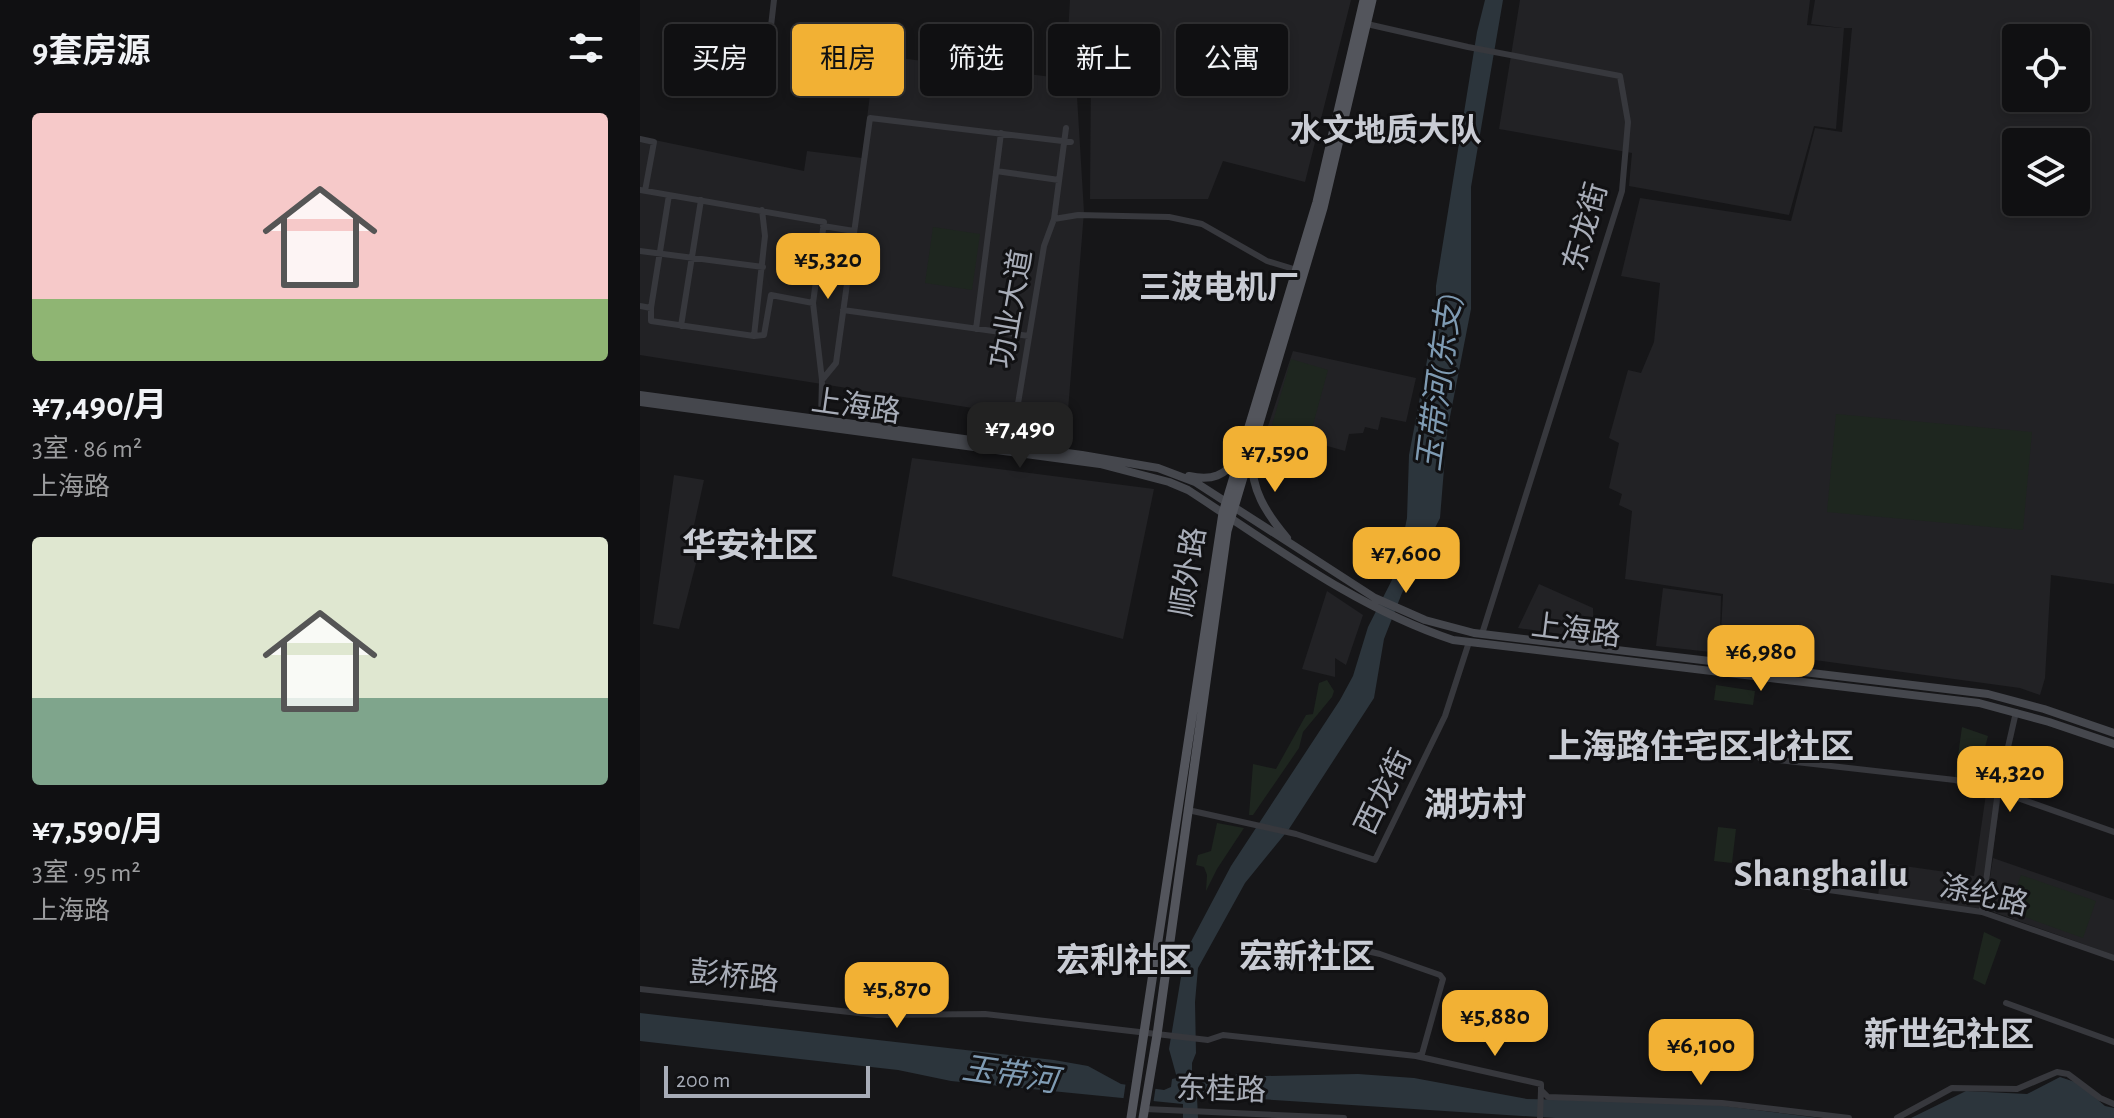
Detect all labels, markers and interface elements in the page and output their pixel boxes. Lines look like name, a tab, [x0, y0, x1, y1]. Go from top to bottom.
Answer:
chip: 买房	[664, 24, 776, 96]
chip: 租房	[792, 24, 904, 96]
chip: 筛选	[920, 24, 1032, 96]
chip: 新上	[1048, 24, 1160, 96]
chip: 公寓	[1176, 24, 1288, 96]
map controls	[2002, 24, 2090, 216]
button: locate	[2002, 24, 2090, 112]
icon: filters	[564, 26, 608, 70]
text: 9套房源	[32, 35, 150, 69]
district label: 水文地质大队	[1290, 113, 1482, 147]
button: layers	[2002, 128, 2090, 216]
icon: home	[248, 165, 392, 309]
street label: 东龙街	[1557, 179, 1613, 274]
pin: ¥5,320	[763, 233, 893, 301]
text: ¥5,320	[794, 246, 862, 272]
street label: 功业大道	[985, 247, 1037, 371]
district label: 三波电机厂	[1139, 270, 1299, 304]
water label: 玉带河(东支)	[1411, 291, 1467, 473]
street label: 上海路	[809, 384, 903, 428]
text: ¥7,490/月	[32, 389, 167, 423]
pin: ¥7,490	[955, 402, 1085, 470]
text: ¥7,490	[985, 415, 1055, 441]
pin: ¥7,590	[1210, 426, 1340, 494]
text: 3室 · 86 m²	[32, 436, 142, 462]
text: ¥7,590	[1241, 439, 1309, 465]
text: 上海路	[32, 474, 110, 500]
street label: 顺外路	[1165, 525, 1211, 619]
district label: 华安社区	[682, 527, 818, 564]
pin: ¥7,600	[1341, 527, 1471, 595]
text: ¥7,600	[1371, 540, 1441, 566]
icon: home	[248, 589, 392, 733]
street label: 上海路	[1530, 609, 1623, 651]
pin: ¥6,980	[1696, 625, 1826, 693]
text: ¥6,980	[1725, 638, 1797, 664]
district label: 上海路住宅区北社区	[1548, 728, 1854, 765]
street label: 西龙街	[1349, 744, 1417, 839]
pin: ¥4,320	[1945, 746, 2075, 814]
text: ¥4,320	[1975, 759, 2045, 785]
district label: 湖坊村	[1424, 786, 1526, 823]
text: ¥7,590/月	[32, 813, 165, 847]
district label: Shanghailu	[1734, 856, 1908, 894]
text: 3室 · 95 m²	[32, 860, 141, 886]
street label: 涤纶路	[1937, 869, 2032, 921]
text: 上海路	[32, 898, 110, 924]
district label: 宏新社区	[1239, 938, 1375, 975]
district label: 宏利社区	[1056, 942, 1192, 979]
street label: 彭桥路	[688, 955, 781, 997]
pin: ¥5,870	[832, 962, 962, 1030]
text: ¥5,870	[863, 975, 931, 1001]
pin: ¥5,880	[1430, 990, 1560, 1058]
text: ¥5,880	[1460, 1003, 1530, 1029]
district label: 新世纪社区	[1864, 1016, 2034, 1053]
pin: ¥6,100	[1636, 1019, 1766, 1087]
text: ¥6,100	[1667, 1032, 1735, 1058]
water label: 玉带河	[960, 1051, 1066, 1098]
scale bar	[664, 1062, 870, 1098]
text: 200 m	[676, 1069, 730, 1091]
street label: 东桂路	[1176, 1071, 1267, 1107]

